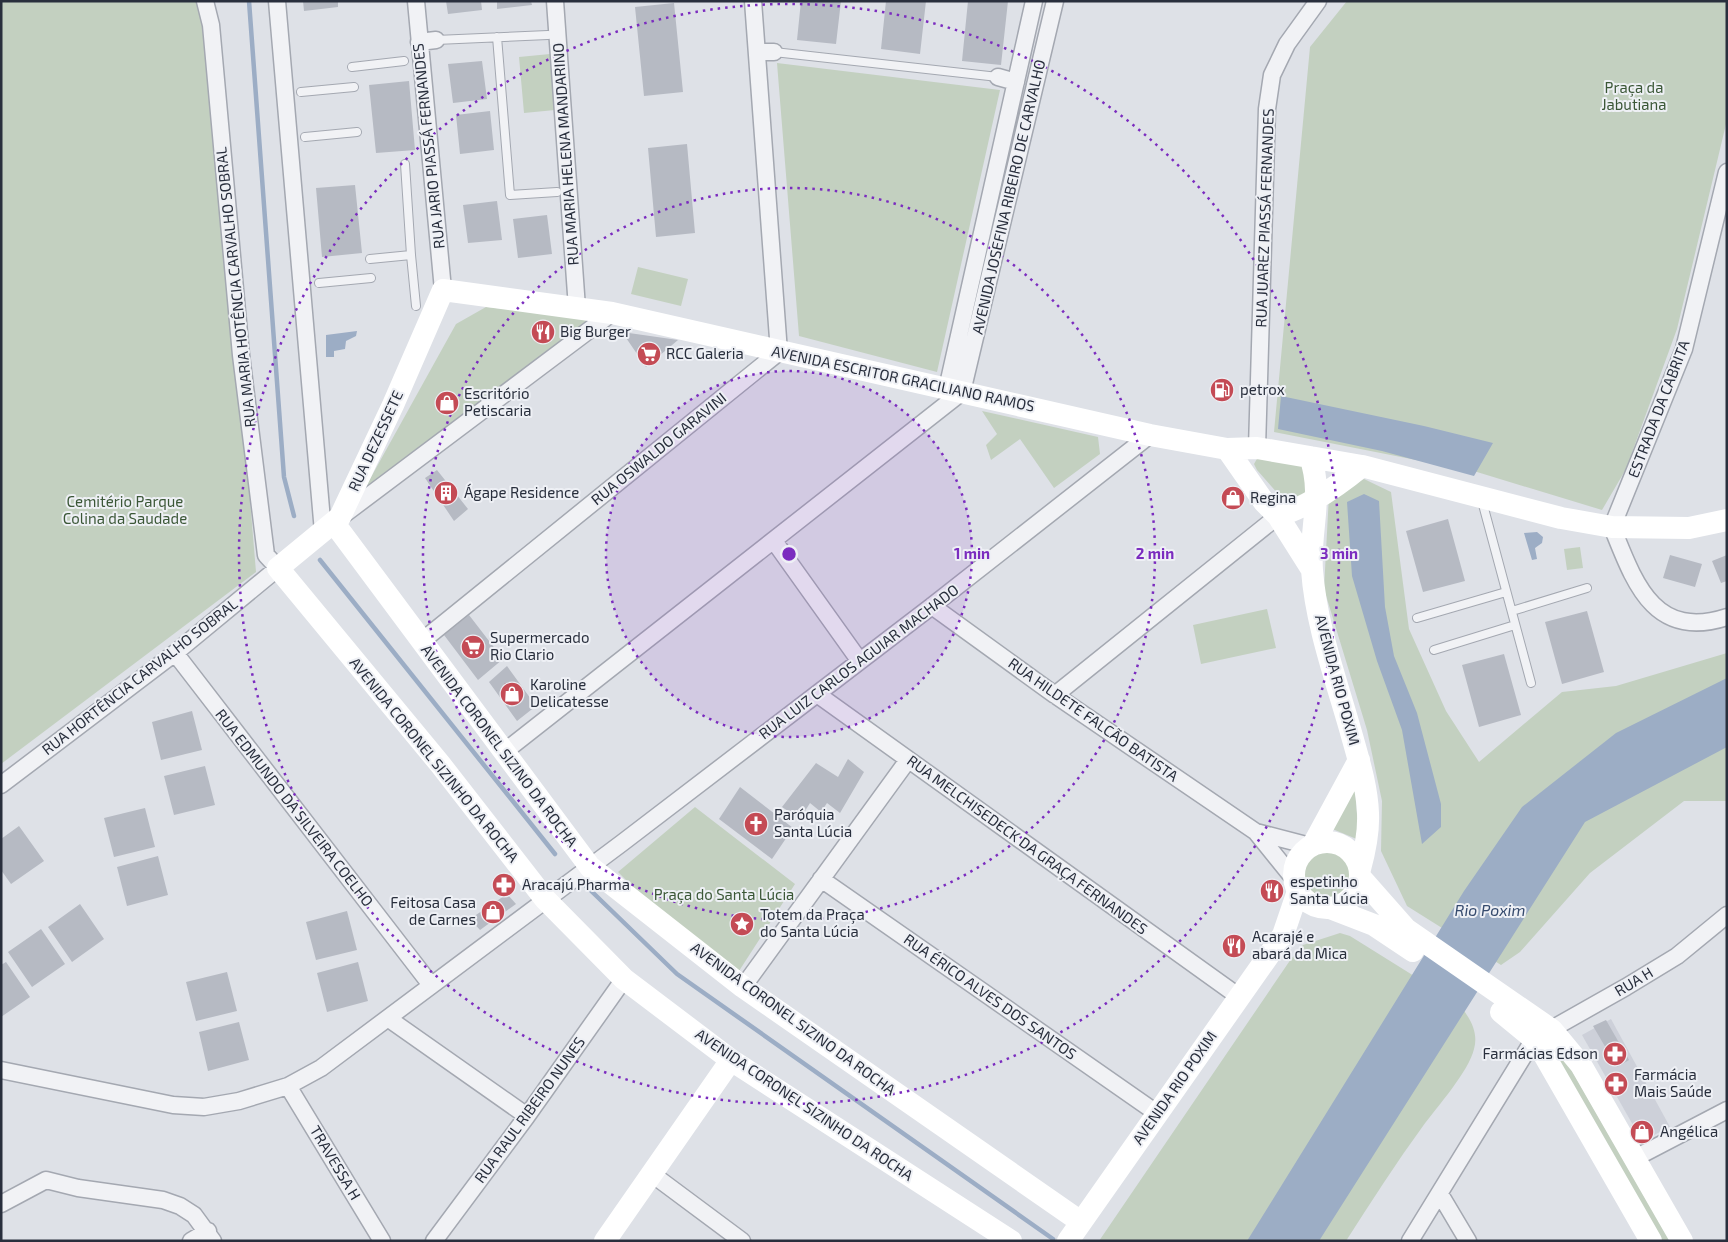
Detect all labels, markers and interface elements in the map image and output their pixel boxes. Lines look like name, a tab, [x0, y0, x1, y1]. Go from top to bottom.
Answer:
street label: RUA JARIO PIASSÁ FERNANDES	[408, 42, 448, 250]
street label: RUA MARIA HELENA MANDARINO	[548, 42, 582, 266]
street label: AVENIDA JOSEFINA RIBEIRO DE CARVALHO	[968, 58, 1048, 336]
park label: Praça da Jabutiana	[1601, 78, 1667, 113]
street label: RUA JUAREZ PIASSÁ FERNANDES	[1251, 108, 1277, 328]
street label: RUA MARIA HOTÊNCIA CARVALHO SOBRAL	[211, 146, 259, 428]
restaurant icon: Big Burger	[530, 319, 556, 345]
place label: Big Burger	[560, 322, 631, 340]
street label: ESTRADA DA CABRITA	[1623, 337, 1693, 480]
supermarket icon: RCC Galeria	[636, 341, 662, 367]
street label: AVENIDA ESCRITOR GRACILIANO RAMOS	[770, 341, 1036, 415]
place label: RCC Galeria	[666, 344, 744, 362]
fuel station icon: petrox	[1209, 377, 1235, 403]
place label: petrox	[1240, 380, 1285, 398]
place label: Escritório Petiscaria	[464, 384, 531, 419]
street label: RUA DEZESSETE	[344, 387, 406, 494]
street label: RUA OSWALDO GARAVINI	[587, 388, 730, 508]
shop icon: Escritório Petiscaria	[434, 390, 460, 416]
building icon: Ágape Residence	[433, 480, 459, 506]
place label: Ágape Residence	[464, 483, 579, 501]
shop icon: Regina	[1220, 485, 1246, 511]
place label: Regina	[1250, 488, 1296, 506]
park label: Cemitério Parque Colina da Saudade	[63, 492, 187, 527]
text: 1 min	[954, 544, 990, 562]
text: 2 min	[1136, 544, 1174, 562]
text: 3 min	[1320, 544, 1358, 562]
centre of rings	[780, 545, 798, 563]
street label: RUA LUIZ CARLOS AGUIAR MACHADO	[755, 580, 962, 742]
street label: RUA HORTÊNCIA CARVALHO SOBRAL	[38, 594, 241, 758]
street label: AVENIDA RIO POXIM	[1312, 612, 1364, 747]
place label: Supermercado Rio Clario	[490, 628, 589, 663]
supermarket icon: Supermercado Rio Clario	[460, 634, 486, 660]
street label: AVENIDA CORONEL SIZINO DA ROCHA	[418, 641, 582, 851]
street label: AVENIDA CORONEL SIZINHO DA ROCHA	[346, 653, 524, 866]
street label: RUA HILDETE FALCÃO BATISTA	[1005, 654, 1183, 785]
place label: Karoline Delicatesse	[530, 675, 609, 710]
shop icon: Karoline Delicatesse	[499, 681, 525, 707]
street label: RUA EDMUNDO DA SILVEIRA COELHO	[212, 705, 377, 910]
street label: RUA MELCHISEDECK DA GRAÇA FERNANDES	[903, 751, 1151, 938]
place label: Paróquia Santa Lúcia	[774, 805, 852, 840]
church icon: Paróquia Santa Lúcia	[743, 811, 769, 837]
pharmacy icon: Aracajú Pharma	[491, 872, 517, 898]
place label: espetinho Santa Lúcia	[1290, 872, 1368, 907]
place label: Aracajú Pharma	[522, 875, 630, 894]
restaurant icon: espetinho Santa Lúcia	[1259, 878, 1285, 904]
park label: Praça do Santa Lúcia	[654, 885, 794, 904]
place label: Feitosa Casa de Carnes	[390, 893, 476, 928]
shop icon: Feitosa Casa de Carnes	[480, 899, 506, 925]
water label: Rio Poxim	[1455, 900, 1526, 919]
place label: Totem da Praça do Santa Lúcia	[760, 905, 865, 940]
place icon: Totem da Praça do Santa Lúcia	[729, 911, 755, 937]
place label: Acarajé e abará da Mica	[1252, 927, 1347, 962]
street label: RUA ÉRICO ALVES DOS SANTOS	[901, 930, 1080, 1063]
restaurant icon: Acarajé e abará da Mica	[1221, 933, 1247, 959]
street label: AVENIDA CORONEL SIZINO DA ROCHA	[688, 938, 900, 1099]
street label: RUA H	[1611, 963, 1656, 1000]
street label: AVENIDA CORONEL SIZINHO DA ROCHA	[692, 1024, 917, 1184]
street label: AVENIDA RIO POXIM	[1128, 1027, 1220, 1148]
street label: RUA RAUL RIBEIRO NUNES	[470, 1033, 588, 1186]
pharmacy icon: Farmácias Edson	[1602, 1041, 1628, 1067]
place label: Farmácias Edson	[1483, 1044, 1598, 1062]
place label: Farmácia Mais Saúde	[1634, 1065, 1712, 1100]
pharmacy icon: Farmácia Mais Saúde	[1603, 1071, 1629, 1097]
shop icon: Angélica	[1629, 1119, 1655, 1145]
street label: TRAVESSA H	[307, 1122, 365, 1203]
place label: Angélica	[1660, 1122, 1718, 1140]

